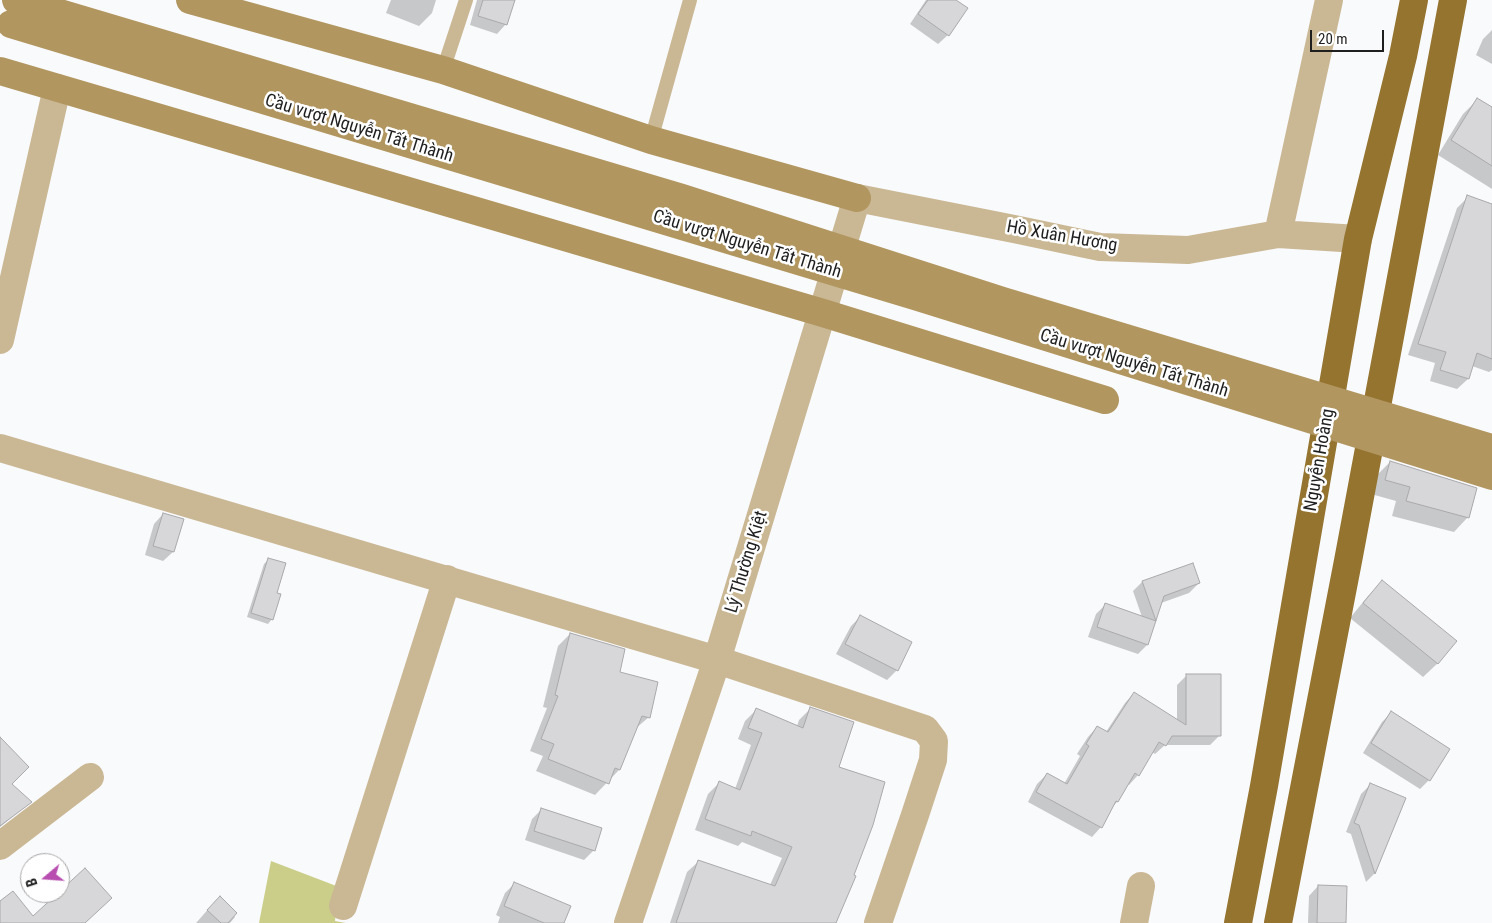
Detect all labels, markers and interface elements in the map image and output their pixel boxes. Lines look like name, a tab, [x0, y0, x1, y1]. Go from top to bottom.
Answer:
scale bar	[1312, 20, 1386, 52]
text: 20 m	[1318, 30, 1348, 48]
street label: Cầu vượt Nguyễn Tất Thành	[262, 90, 456, 168]
street label: Cầu vượt Nguyễn Tất Thành	[650, 206, 844, 284]
street label: Hồ Xuân Hương	[1005, 217, 1119, 257]
street label: Cầu vượt Nguyễn Tất Thành	[1037, 325, 1231, 403]
street label: Nguyễn Hoàng	[1300, 407, 1340, 513]
street label: Lý Thường Kiệt	[721, 508, 773, 616]
north arrow	[20, 853, 70, 903]
text: B	[23, 876, 41, 889]

